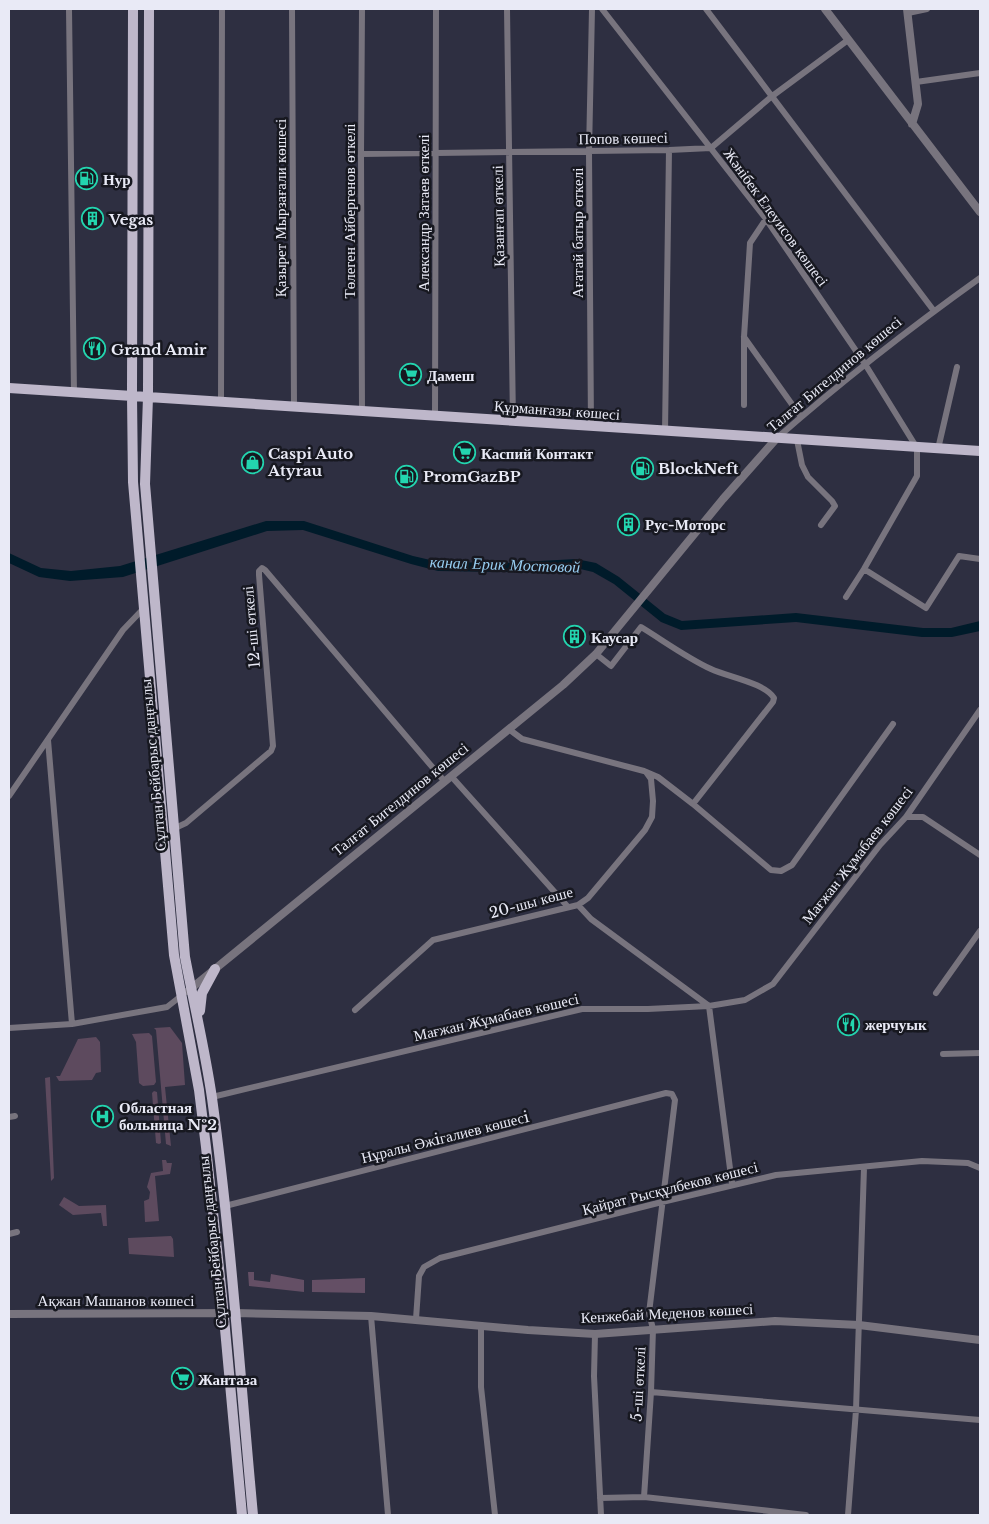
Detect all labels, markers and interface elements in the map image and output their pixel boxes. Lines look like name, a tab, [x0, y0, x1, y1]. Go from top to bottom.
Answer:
street label: Қазырет Мырзағали көшесі	[271, 119, 290, 297]
street label: Төлеген Айбергенов өткелі	[340, 123, 359, 299]
street label: Попов көшесі	[578, 128, 668, 148]
street label: Александр Затаев өткелі	[414, 134, 433, 292]
street label: Жәнібек Елеуисов көшесі	[719, 144, 833, 290]
street label: Қазанғап өткелі	[488, 165, 508, 267]
fuel station icon: Нур	[75, 167, 99, 191]
street label: Ағатай батыр өткелі	[568, 168, 587, 298]
place label: Нур	[103, 170, 131, 189]
building icon: Vegas	[81, 207, 105, 231]
place label: Vegas	[108, 210, 153, 229]
street label: Талғат Бигелдинов көшесі	[763, 312, 905, 436]
restaurant icon: Grand Amir	[83, 337, 107, 361]
place label: Grand Amir	[111, 340, 207, 359]
supermarket icon: Дамеш	[399, 363, 423, 387]
place label: Дамеш	[427, 366, 475, 385]
street label: Құрманғазы көшесі	[493, 396, 621, 424]
supermarket icon: Каспий Контакт	[453, 441, 477, 465]
place label: Caspi Auto Atyrau	[267, 444, 353, 480]
place label: Каспий Контакт	[481, 444, 594, 463]
shop icon: Caspi Auto Atyrau	[240, 450, 264, 474]
fuel station icon: BlockNeft	[630, 456, 654, 480]
place label: BlockNeft	[658, 459, 739, 478]
fuel station icon: PromGazBP	[395, 464, 419, 488]
place label: PromGazBP	[423, 467, 521, 486]
building icon: Рус-Моторс	[617, 512, 641, 536]
place label: Рус-Моторс	[645, 515, 726, 534]
water label: канал Ерик Мостовой	[429, 551, 581, 577]
street label: 12-ші өткелі	[238, 585, 264, 669]
building icon: Каусар	[563, 625, 587, 649]
place label: Каусар	[591, 628, 638, 647]
street label: Сұлтан Бейбарыс даңғылы	[136, 678, 170, 852]
street label: Талғат Бигелдинов көшесі	[328, 738, 472, 860]
street label: Мағжан Жұмабаев көшесі	[797, 783, 917, 927]
street label: 20-шы көше	[487, 882, 575, 922]
street label: Мағжан Жұмабаев көшесі	[412, 989, 580, 1045]
restaurant icon: жерчуык	[837, 1012, 861, 1036]
place label: жерчуык	[865, 1015, 927, 1034]
place label: Областная больница №2	[119, 1098, 217, 1134]
hospital icon: Областная больница №2	[91, 1104, 115, 1128]
street label: Нұралы Әжiгалиев көшесi	[359, 1107, 531, 1167]
street label: Сұлтан Бейбарыс даңғылы	[194, 1155, 230, 1329]
street label: Қайрат Рысқұлбеков көшесі	[580, 1157, 760, 1219]
street label: Ақжан Машанов көшесі	[38, 1291, 194, 1310]
street label: Кенжебай Меденов көшесі	[580, 1299, 754, 1327]
street label: 5-ші өткелі	[627, 1346, 649, 1422]
supermarket icon: Жантаза	[170, 1367, 194, 1391]
place label: Жантаза	[198, 1370, 258, 1389]

